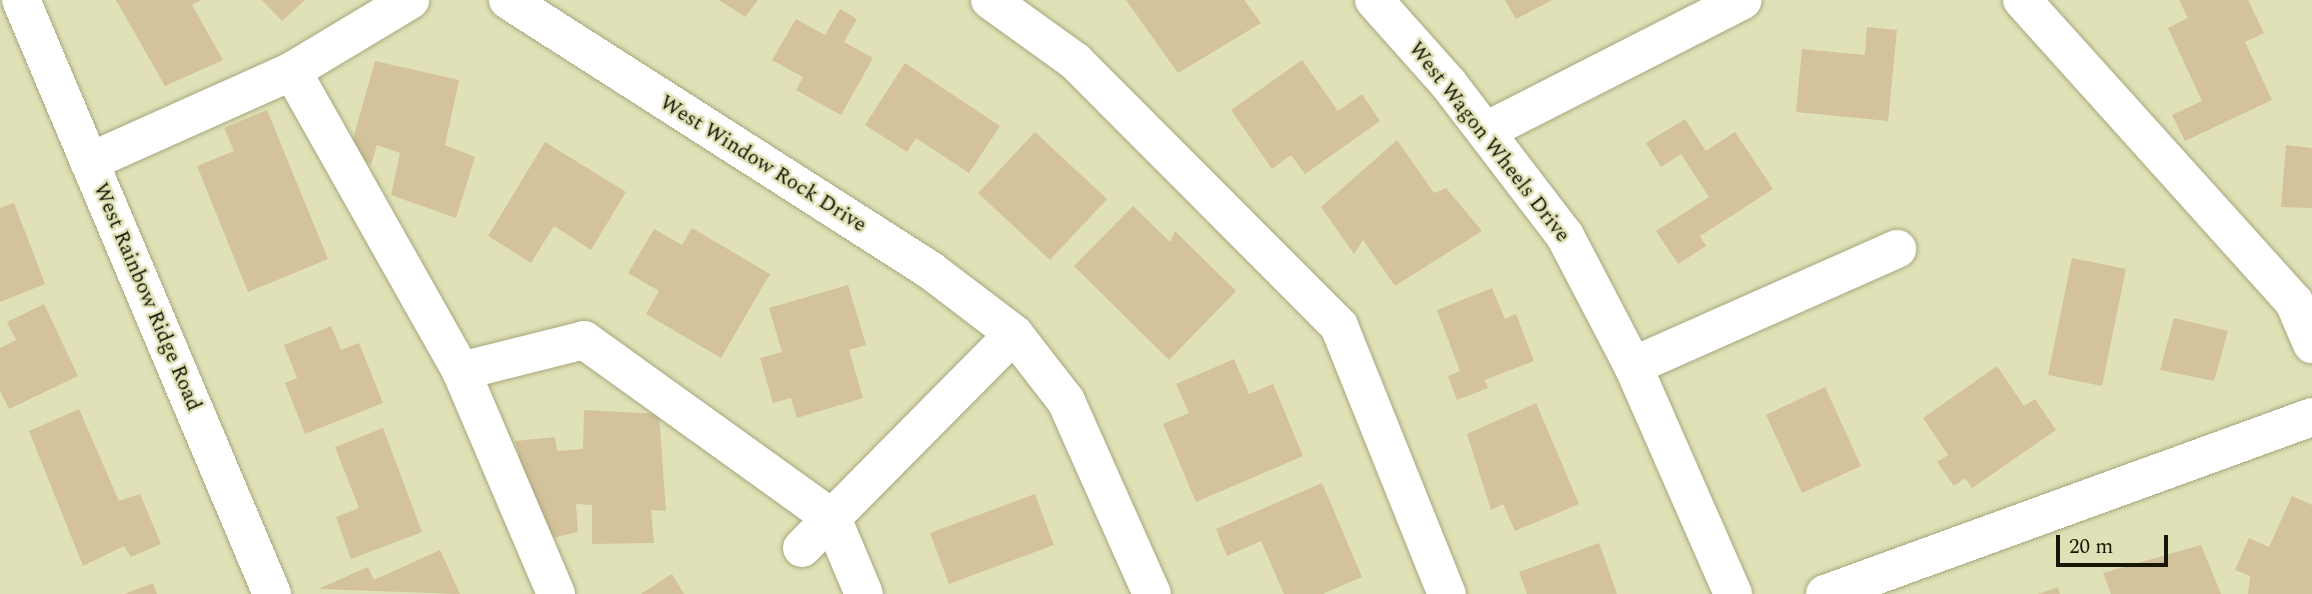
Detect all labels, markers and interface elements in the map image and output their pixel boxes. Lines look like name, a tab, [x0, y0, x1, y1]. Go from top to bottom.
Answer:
street label: West Wagon Wheels Drive	[1403, 37, 1575, 247]
street label: West Window Rock Drive	[655, 90, 871, 238]
street label: West Rainbow Ridge Road	[87, 179, 207, 415]
scale bar	[2060, 520, 2172, 564]
text: 20 m	[2069, 531, 2113, 563]

